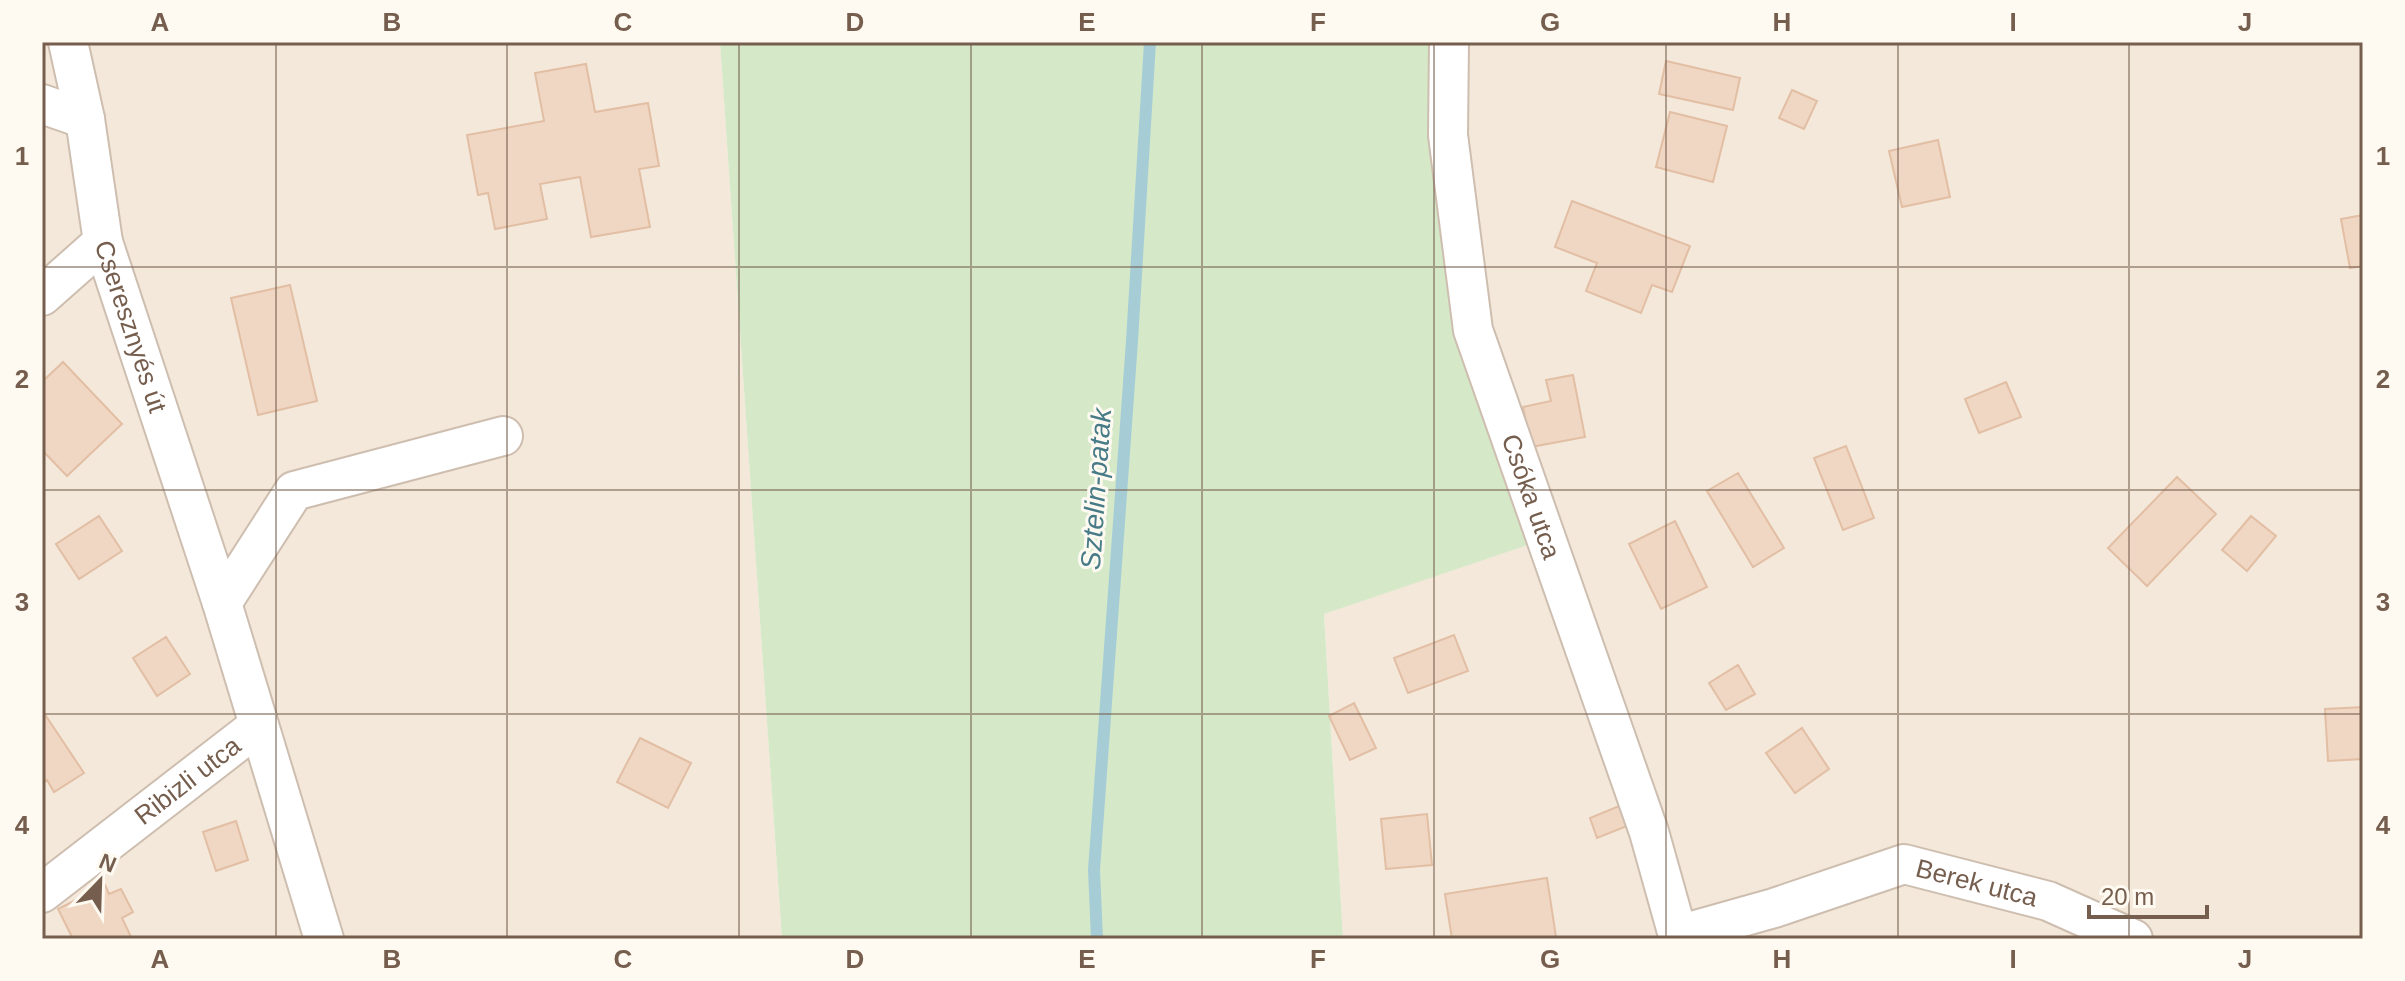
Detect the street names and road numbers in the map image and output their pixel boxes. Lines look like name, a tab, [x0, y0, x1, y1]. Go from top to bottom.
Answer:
street label: Cseresznyés út	[89, 237, 173, 417]
street label: Csóka utca	[1496, 430, 1567, 563]
street label: Ribizli utca	[129, 730, 247, 831]
street label: Berek utca	[1913, 853, 2041, 913]

